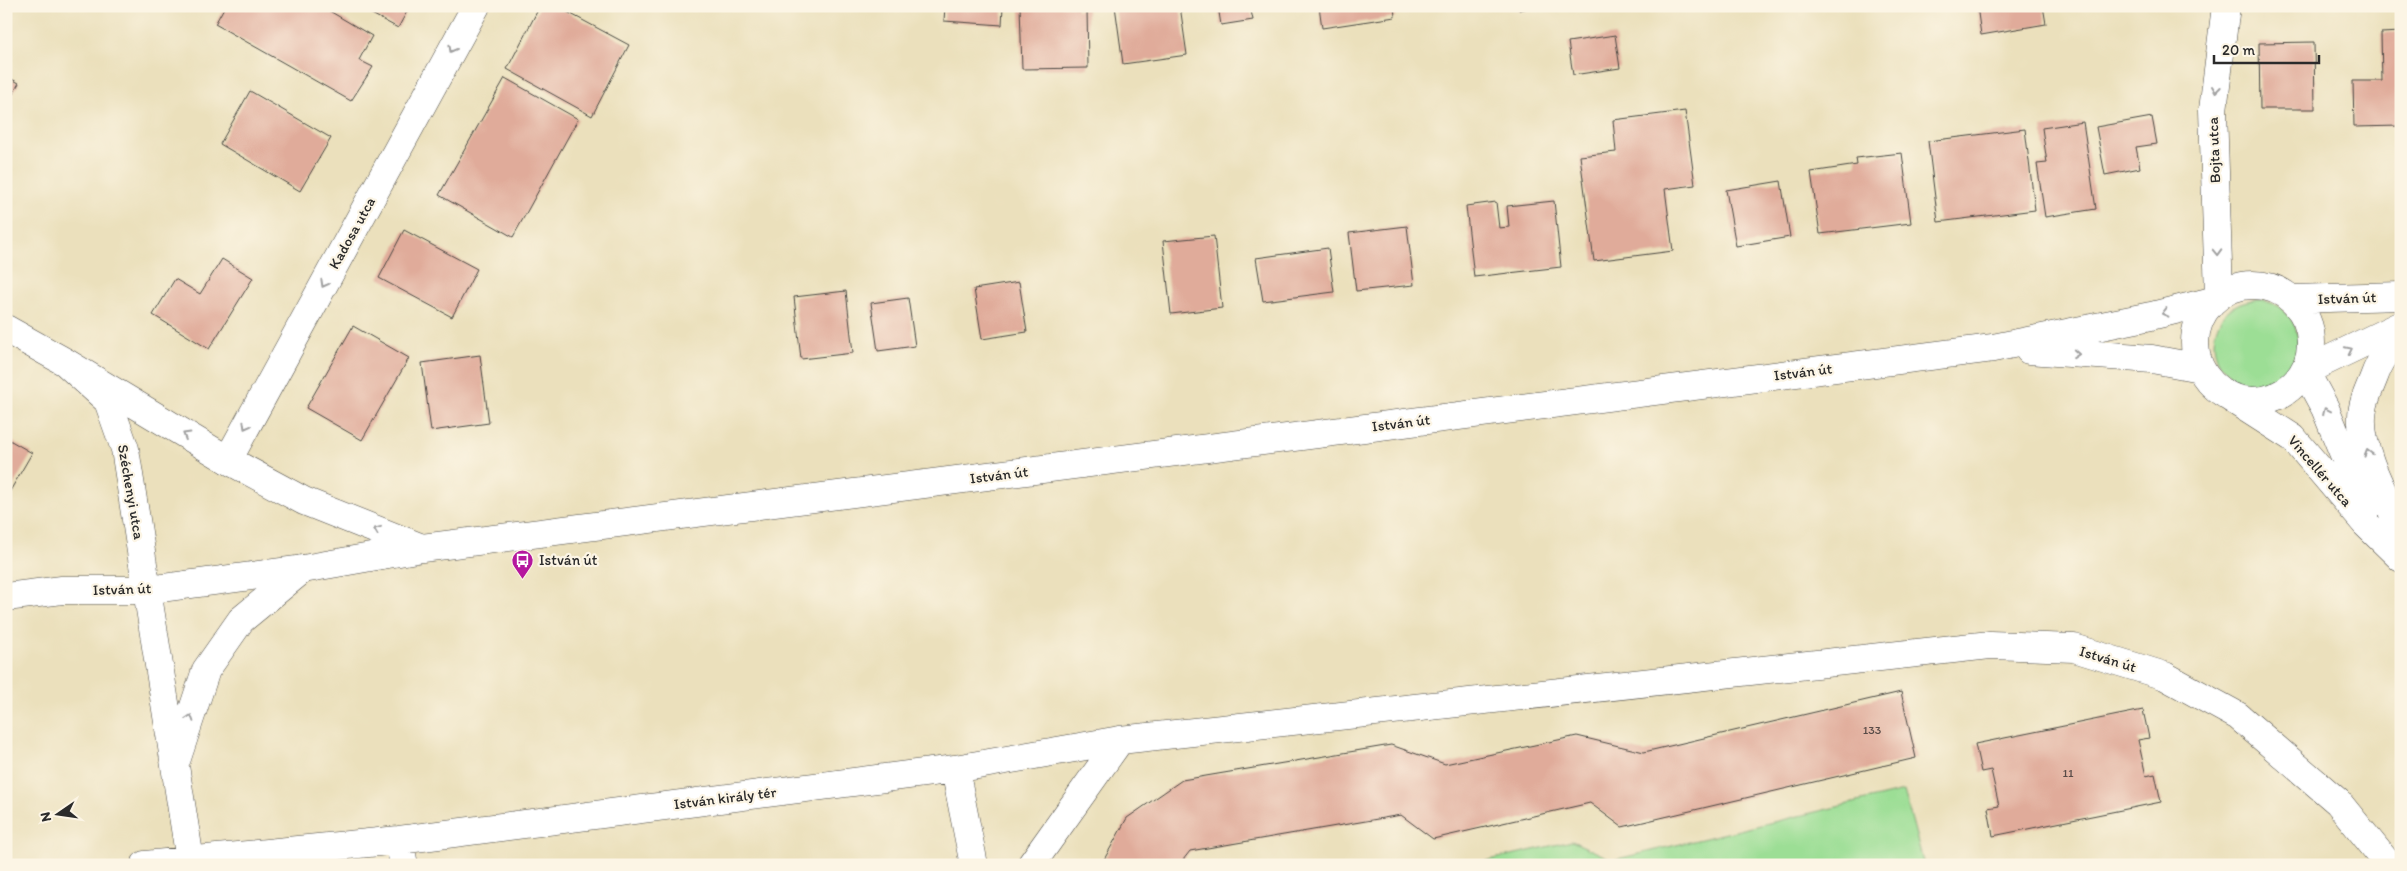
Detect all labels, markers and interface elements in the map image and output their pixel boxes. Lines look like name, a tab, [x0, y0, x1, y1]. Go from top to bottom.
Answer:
scale bar	[2214, 32, 2320, 64]
text: 20 m	[2222, 41, 2256, 59]
one-way arrow	[449, 44, 459, 53]
one-way arrow	[2211, 86, 2222, 94]
street label: Bojta utca	[2204, 116, 2224, 183]
street label: Kadosa utca	[325, 193, 379, 272]
one-way arrow	[2212, 248, 2223, 256]
one-way arrow	[320, 278, 330, 287]
street label: István út	[2318, 288, 2377, 308]
one-way arrow	[2160, 307, 2169, 318]
one-way arrow	[2344, 346, 2353, 356]
one-way arrow	[2072, 348, 2080, 359]
street label: István út	[1773, 359, 1833, 384]
one-way arrow	[2321, 407, 2332, 416]
street label: István út	[1371, 410, 1431, 435]
one-way arrow	[243, 421, 253, 430]
one-way arrow	[183, 432, 192, 442]
street label: Vincellér utca	[2284, 432, 2356, 510]
street label: Széchenyi utca	[114, 443, 148, 541]
one-way arrow	[2364, 449, 2374, 457]
street label: István út	[969, 462, 1029, 487]
one-way arrow	[373, 526, 382, 536]
bus stop icon: István út	[511, 548, 535, 579]
place label: István út	[539, 551, 598, 569]
street label: István út	[93, 579, 152, 599]
street label: István út	[2077, 642, 2139, 676]
one-way arrow	[184, 715, 194, 723]
house number: 133	[1863, 723, 1882, 737]
house number: 11	[2062, 766, 2074, 780]
street label: István király tér	[673, 783, 777, 813]
north arrow	[32, 788, 82, 838]
text: N	[36, 810, 55, 823]

